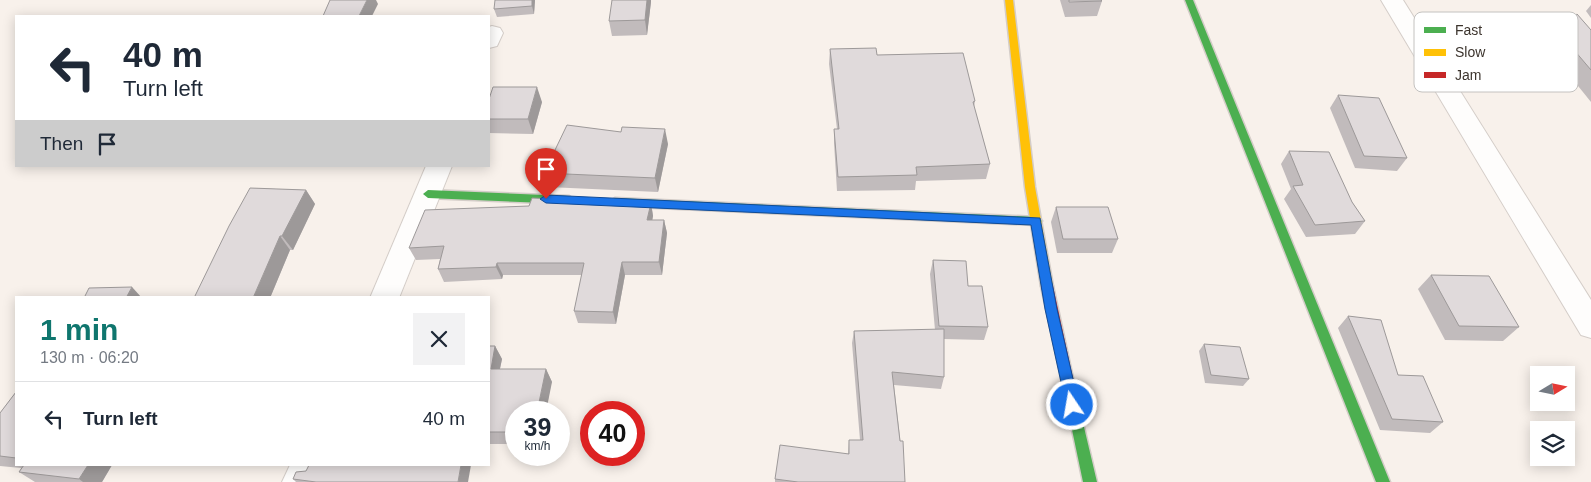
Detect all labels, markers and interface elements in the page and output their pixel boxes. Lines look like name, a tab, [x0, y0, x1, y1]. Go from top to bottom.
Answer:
legend	[1414, 12, 1578, 92]
text: Fast	[1455, 22, 1482, 38]
icon: left	[40, 35, 105, 100]
text: 40 m	[123, 35, 203, 74]
text: Slow	[1455, 44, 1486, 60]
text: Jam	[1455, 67, 1481, 83]
text: Turn left	[123, 76, 203, 101]
icon: arrive	[93, 130, 121, 158]
text: Then	[40, 133, 83, 154]
pin	[525, 148, 567, 199]
icon: arrive	[532, 155, 560, 183]
text: 1 min	[40, 313, 118, 346]
button: close	[413, 313, 465, 365]
text: 130 m · 06:20	[40, 349, 139, 366]
north arrow	[1530, 366, 1575, 411]
map controls	[1530, 366, 1575, 466]
position arrow	[1045, 378, 1097, 430]
speed limit sign: 40	[580, 401, 645, 466]
icon: left	[40, 405, 68, 433]
text: Turn left	[83, 408, 158, 429]
text: 40 m	[423, 408, 465, 429]
text: 39	[524, 413, 551, 441]
button: layers	[1530, 421, 1575, 466]
text: km/h	[524, 439, 551, 453]

